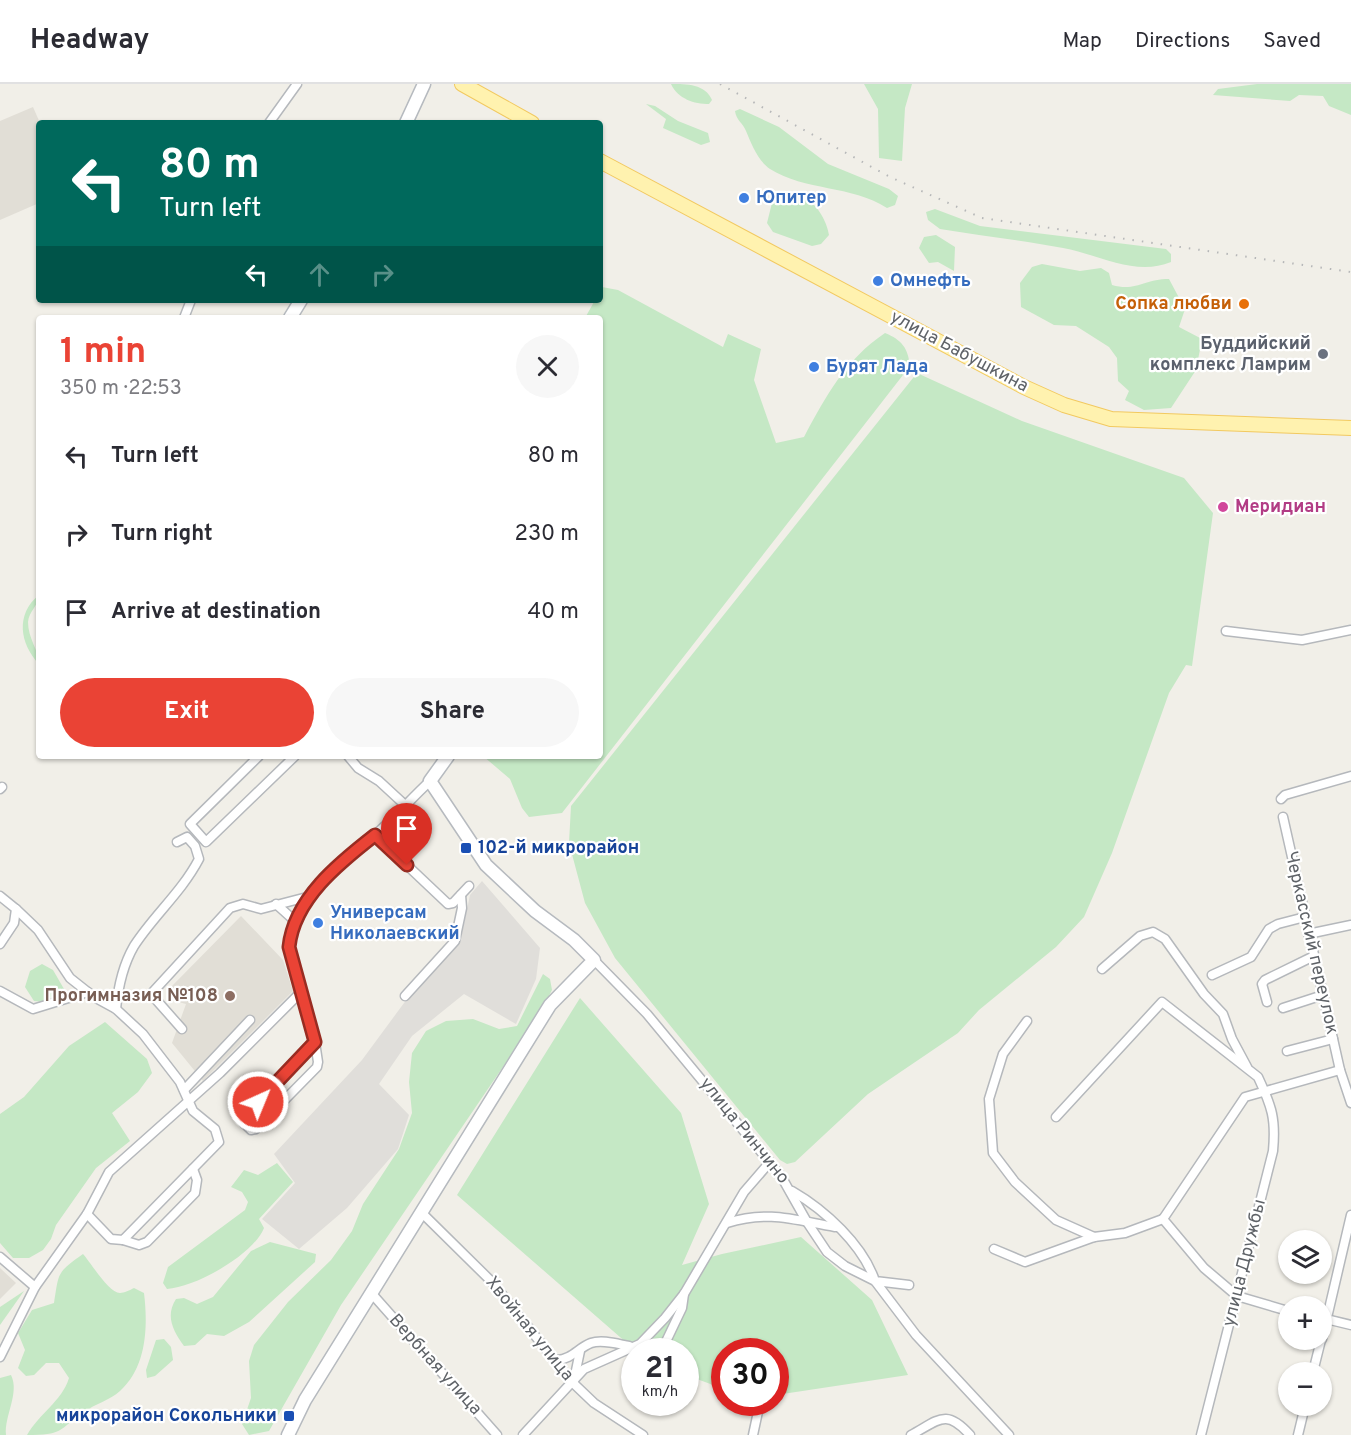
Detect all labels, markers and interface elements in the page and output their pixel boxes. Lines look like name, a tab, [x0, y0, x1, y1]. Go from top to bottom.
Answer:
text: Headway	[30, 23, 149, 59]
text: Map	[1062, 28, 1102, 55]
text: Directions	[1135, 28, 1230, 55]
text: Saved	[1263, 28, 1321, 55]
text: 80 m	[159, 140, 260, 193]
icon: left	[60, 144, 138, 222]
place label: Юпитер	[756, 187, 827, 210]
marker: Юпитер	[737, 191, 751, 205]
text: Turn left	[159, 192, 261, 226]
icon: left	[240, 258, 273, 291]
icon: ahead	[303, 258, 336, 291]
icon: right	[366, 258, 399, 291]
place label: Омнефть	[890, 270, 971, 293]
marker: Омнефть	[871, 274, 885, 288]
place label: Сопка любви	[1115, 293, 1232, 316]
marker: Сопка любви	[1237, 297, 1251, 311]
street label: улица Бабушкина	[886, 306, 1032, 398]
text: 1 min	[60, 330, 146, 376]
place label: Буддийский комплекс Ламрим	[1150, 333, 1311, 377]
button: close	[516, 335, 579, 398]
marker: Буддийский комплекс Ламрим	[1316, 347, 1330, 361]
place label: Бурят Лада	[826, 356, 928, 379]
marker: Бурят Лада	[807, 360, 821, 374]
text: 350 m · 22:53	[60, 376, 182, 402]
icon: left	[60, 440, 93, 473]
text: Turn left	[111, 443, 199, 470]
text: 80 m	[528, 443, 579, 470]
place label: Меридиан	[1235, 496, 1326, 519]
marker: Меридиан	[1216, 500, 1230, 514]
icon: right	[60, 518, 93, 551]
text: Turn right	[111, 521, 213, 548]
text: 230 m	[515, 521, 579, 548]
icon: arrive	[60, 596, 93, 629]
text: Arrive at destination	[111, 599, 321, 626]
text: 40 m	[527, 599, 579, 626]
button: Exit	[60, 678, 314, 747]
button: Share	[326, 678, 579, 747]
pin	[381, 803, 432, 865]
icon: arrive	[390, 812, 423, 845]
place label: 102-й микрорайон	[478, 837, 639, 860]
marker: 102-й микрорайон	[459, 841, 473, 855]
street label: Черкасский переулок	[1279, 849, 1343, 1037]
place label: Универсам Николаевский	[330, 902, 460, 946]
marker: Универсам Николаевский	[311, 916, 325, 930]
place label: Прогимназия №108	[44, 985, 218, 1008]
marker: Прогимназия №108	[223, 989, 237, 1003]
position arrow	[226, 1070, 290, 1134]
street label: улица Ринчино	[694, 1073, 794, 1189]
street label: улица Дружбы	[1218, 1197, 1272, 1329]
map controls	[1278, 1230, 1332, 1416]
button: layers	[1278, 1230, 1332, 1284]
street label: Хвойная улица	[480, 1272, 578, 1386]
button: +	[1278, 1296, 1332, 1350]
street label: Вербная улица	[383, 1310, 487, 1420]
speed limit sign: 30	[711, 1338, 789, 1416]
text: 21	[645, 1351, 675, 1388]
button: −	[1278, 1362, 1332, 1416]
text: km/h	[642, 1383, 678, 1402]
place label: микрорайон Сокольники	[56, 1405, 277, 1428]
marker: микрорайон Сокольники	[282, 1409, 296, 1423]

